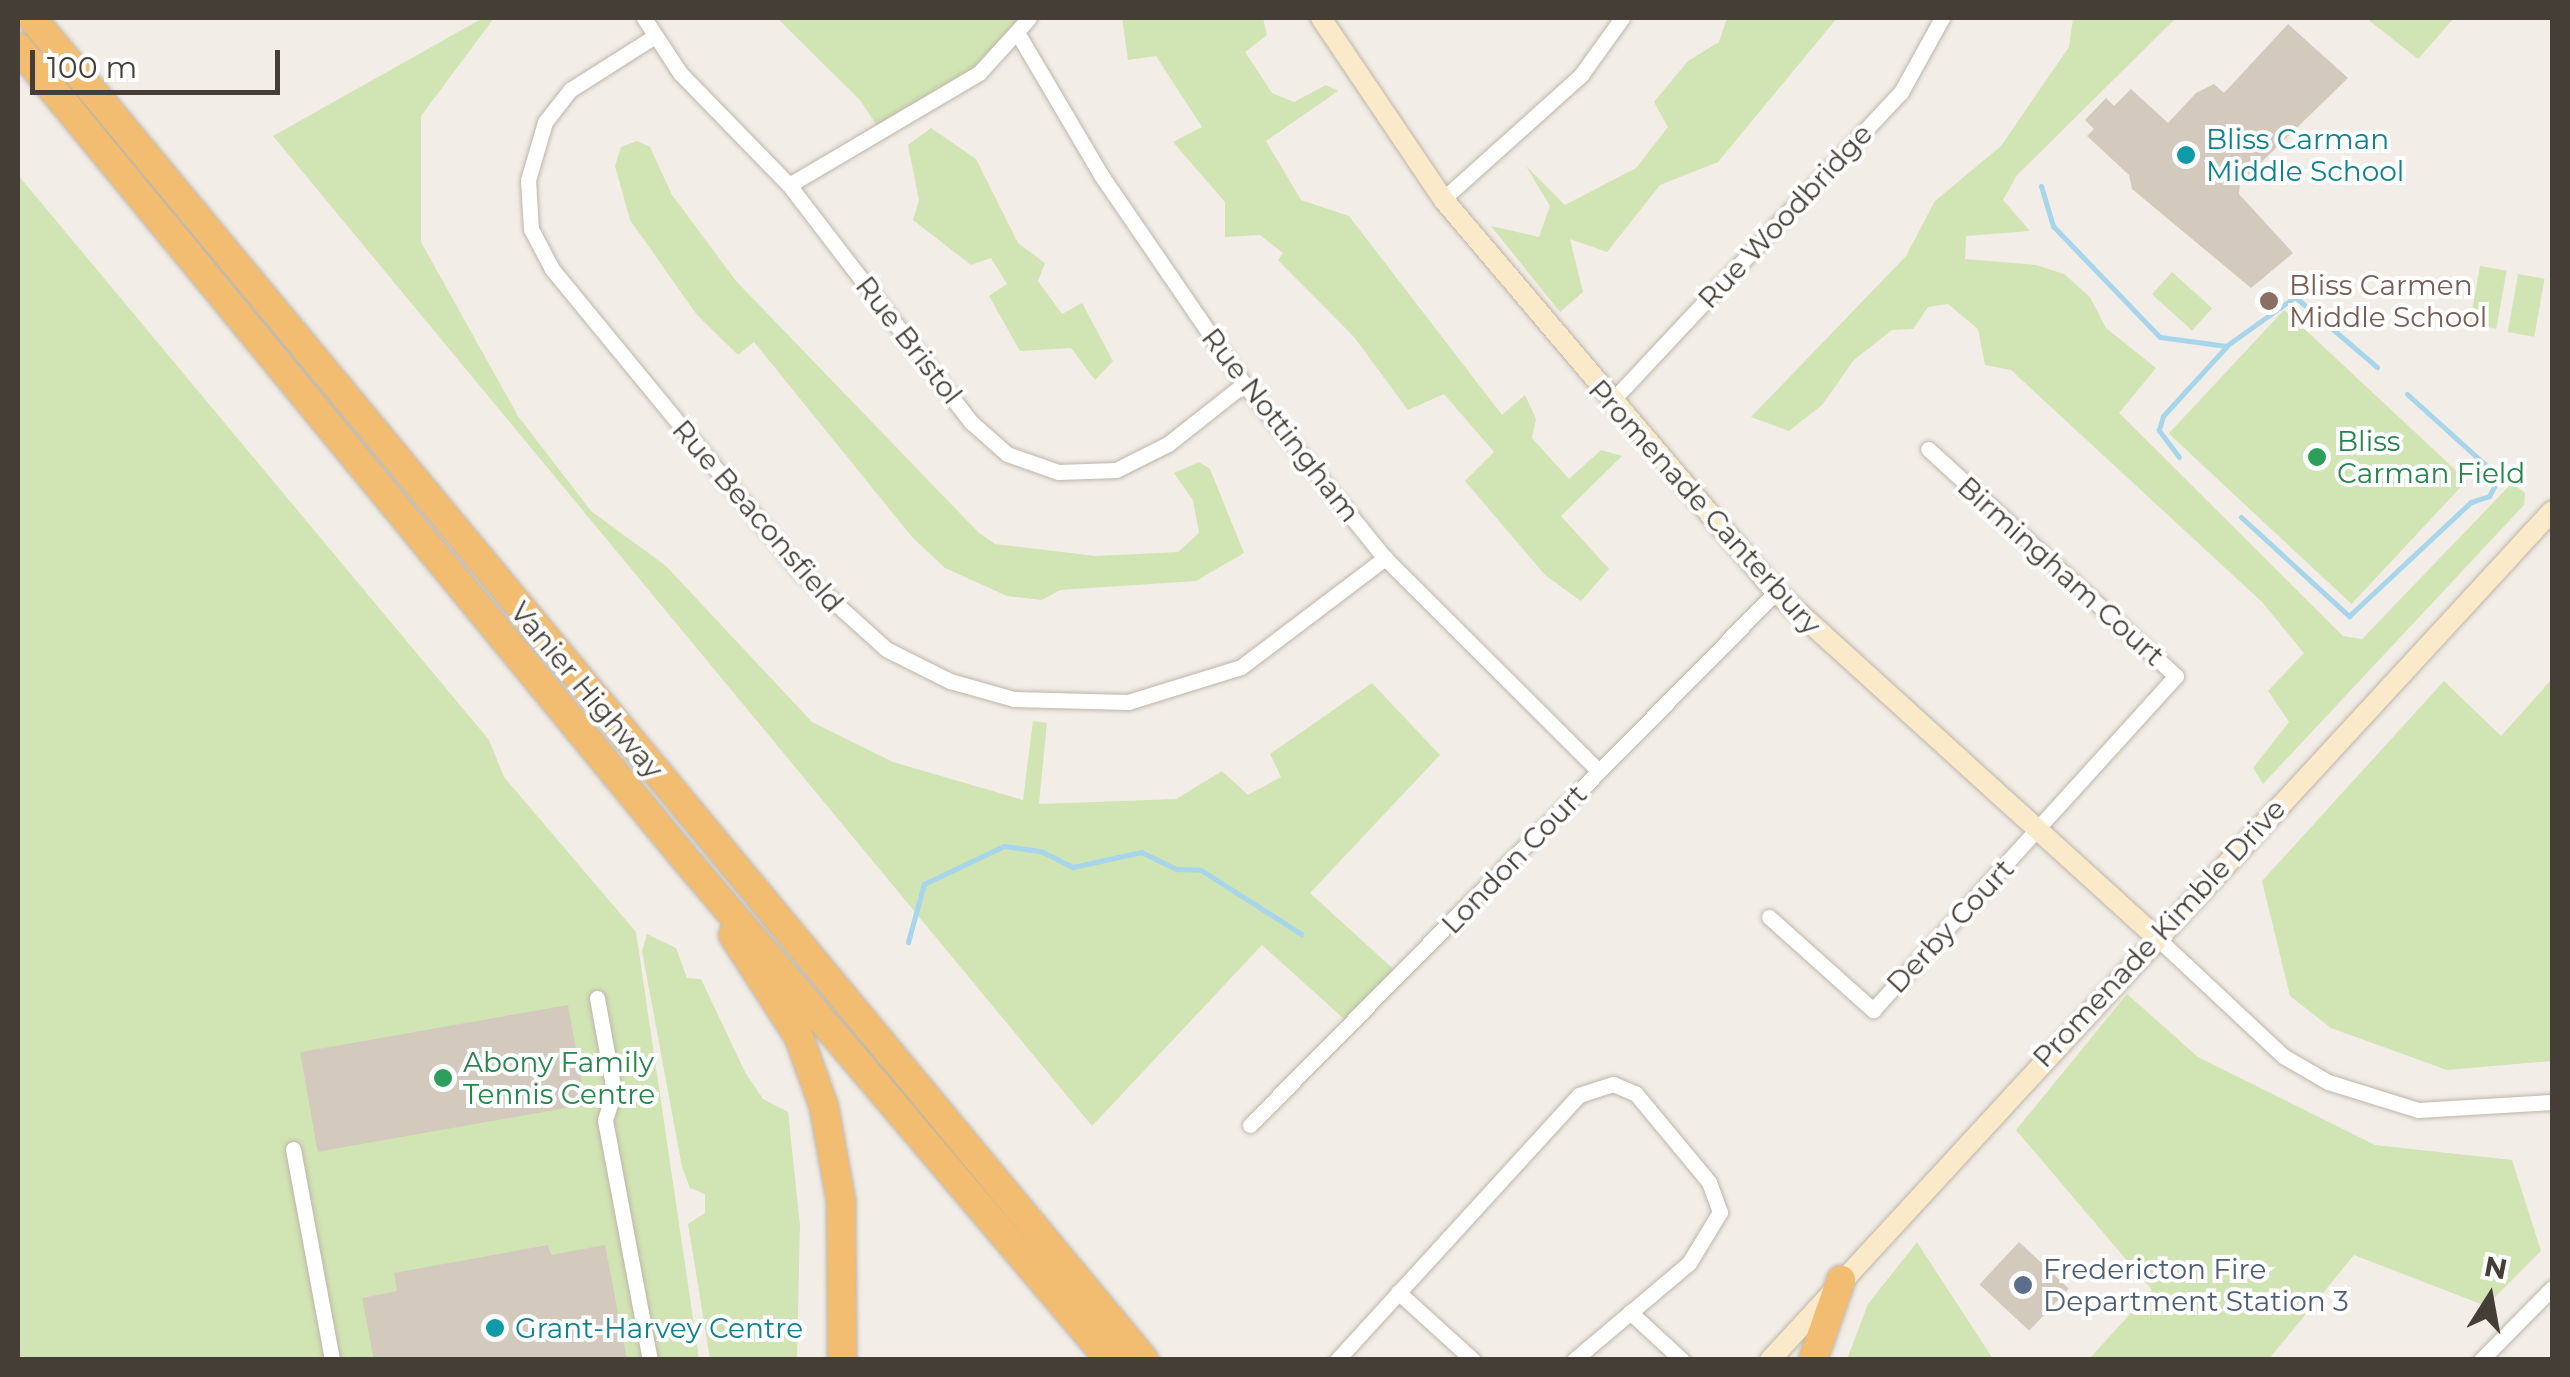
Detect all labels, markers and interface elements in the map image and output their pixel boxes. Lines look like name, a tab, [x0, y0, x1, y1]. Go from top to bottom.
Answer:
scale bar	[35, 30, 285, 92]
text: 100 m	[47, 49, 137, 86]
street label: Rue Woodbridge	[1691, 117, 1879, 315]
place label: Bliss Carman Middle School	[2206, 122, 2404, 188]
marker: Bliss Carman Middle School	[2175, 144, 2197, 166]
place label: Bliss Carmen Middle School	[2289, 268, 2487, 334]
street label: Rue Bristol	[849, 270, 969, 410]
marker: Bliss Carmen Middle School	[2258, 290, 2280, 312]
street label: Rue Nottingham	[1195, 321, 1367, 529]
street label: Promenade Canterbury	[1582, 373, 1828, 641]
street label: Rue Beaconsfield	[665, 413, 851, 619]
place label: Bliss Carman Field	[2337, 424, 2525, 490]
marker: Bliss Carman Field	[2306, 446, 2328, 468]
street label: Birmingham Court	[1951, 469, 2171, 673]
street label: Vanier Highway	[503, 595, 671, 785]
street label: London Court	[1434, 777, 1594, 941]
street label: Promenade Kimble Drive	[2026, 792, 2292, 1074]
street label: Derby Court	[1879, 852, 2021, 1000]
place label: Abony Family Tennis Centre	[463, 1045, 655, 1111]
marker: Abony Family Tennis Centre	[432, 1067, 454, 1089]
north arrow	[2440, 1247, 2540, 1347]
text: N	[2481, 1249, 2510, 1286]
place label: Fredericton Fire Department Station 3	[2043, 1252, 2349, 1318]
marker: Fredericton Fire Department Station 3	[2012, 1274, 2034, 1296]
place label: Grant-Harvey Centre	[515, 1311, 803, 1345]
marker: Grant-Harvey Centre	[484, 1317, 506, 1339]

